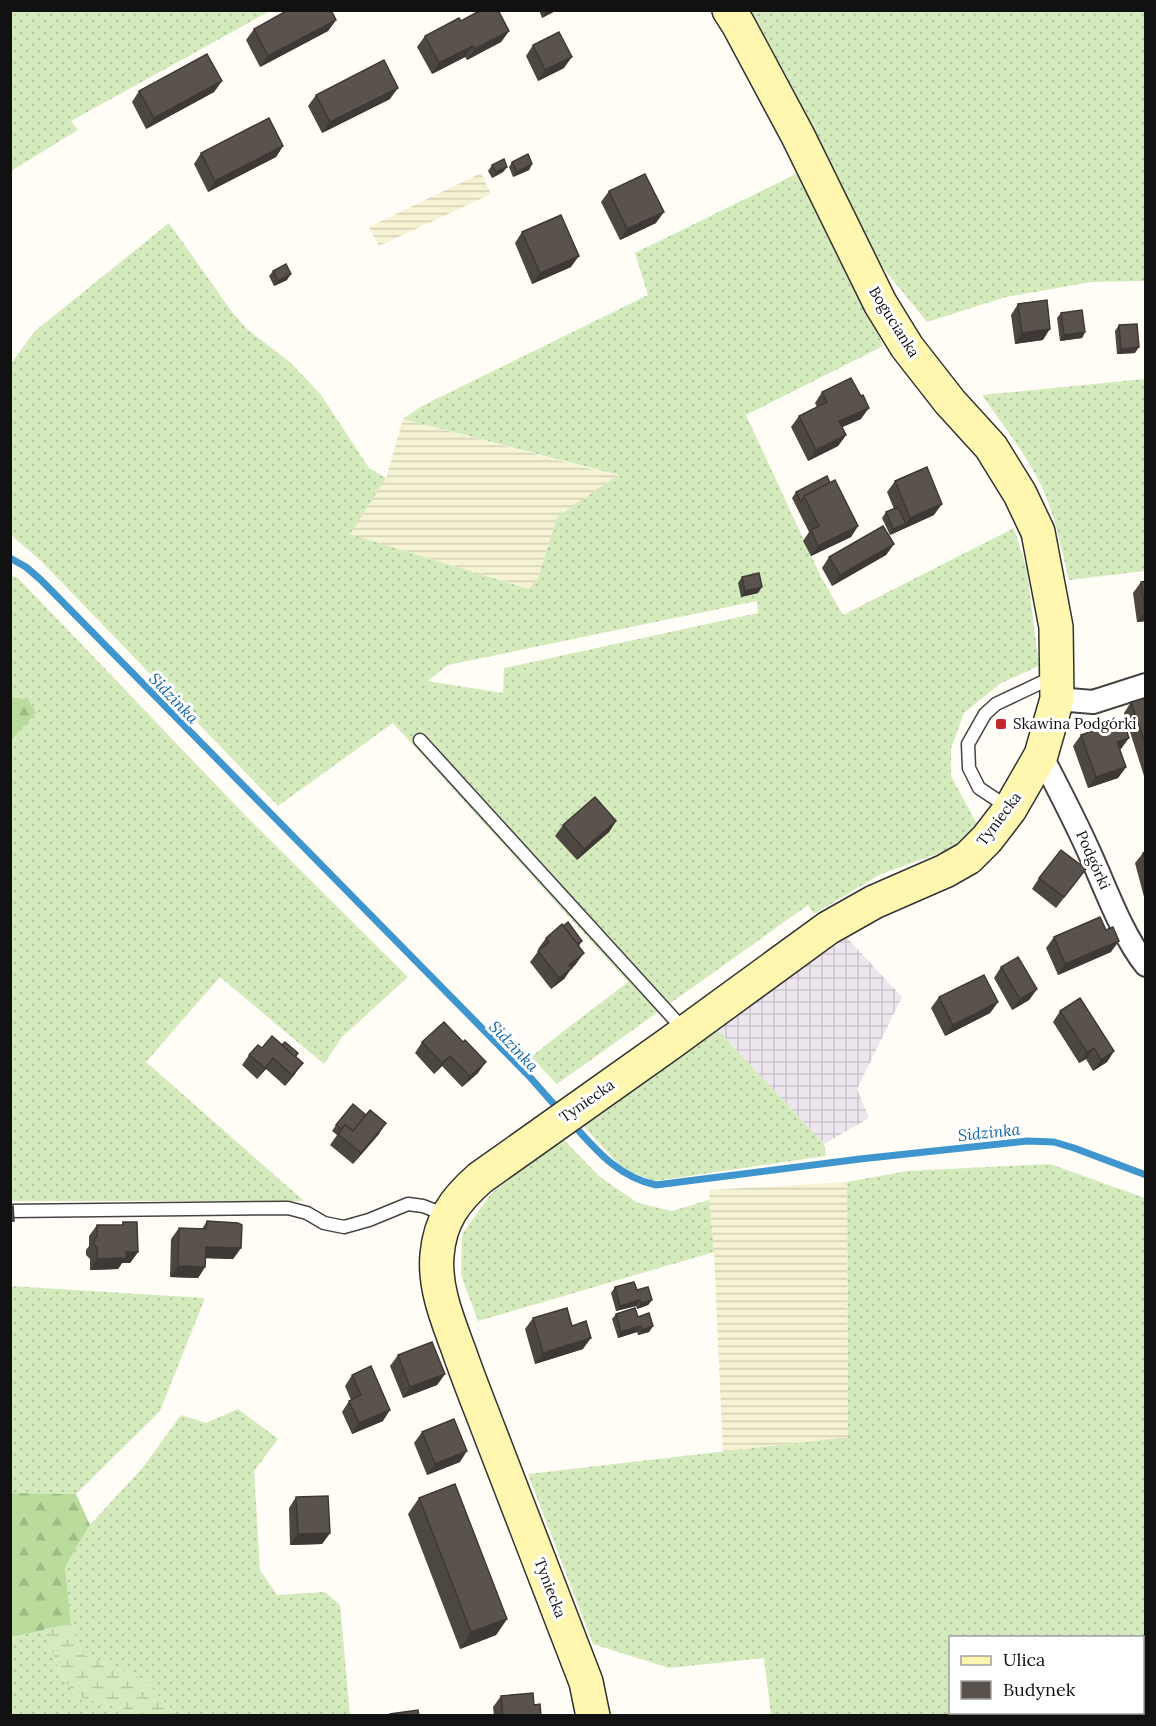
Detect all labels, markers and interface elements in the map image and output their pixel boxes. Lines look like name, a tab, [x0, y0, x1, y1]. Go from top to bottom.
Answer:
street label: Bogucianka	[865, 283, 924, 361]
water label: Sidzinka	[145, 668, 203, 728]
place label: Skawina Podgórki	[1013, 714, 1136, 733]
marker: Skawina Podgórki	[994, 717, 1008, 731]
street label: Tyniecka	[972, 788, 1025, 849]
street label: Podgórki	[1072, 827, 1115, 892]
water label: Sidzinka	[485, 1016, 543, 1076]
street label: Tyniecka	[556, 1075, 618, 1126]
water label: Sidzinka	[957, 1119, 1021, 1145]
street label: Tyniecka	[530, 1555, 571, 1621]
legend	[949, 1636, 1144, 1714]
text: Ulica	[1003, 1648, 1045, 1671]
text: Budynek	[1003, 1678, 1076, 1701]

